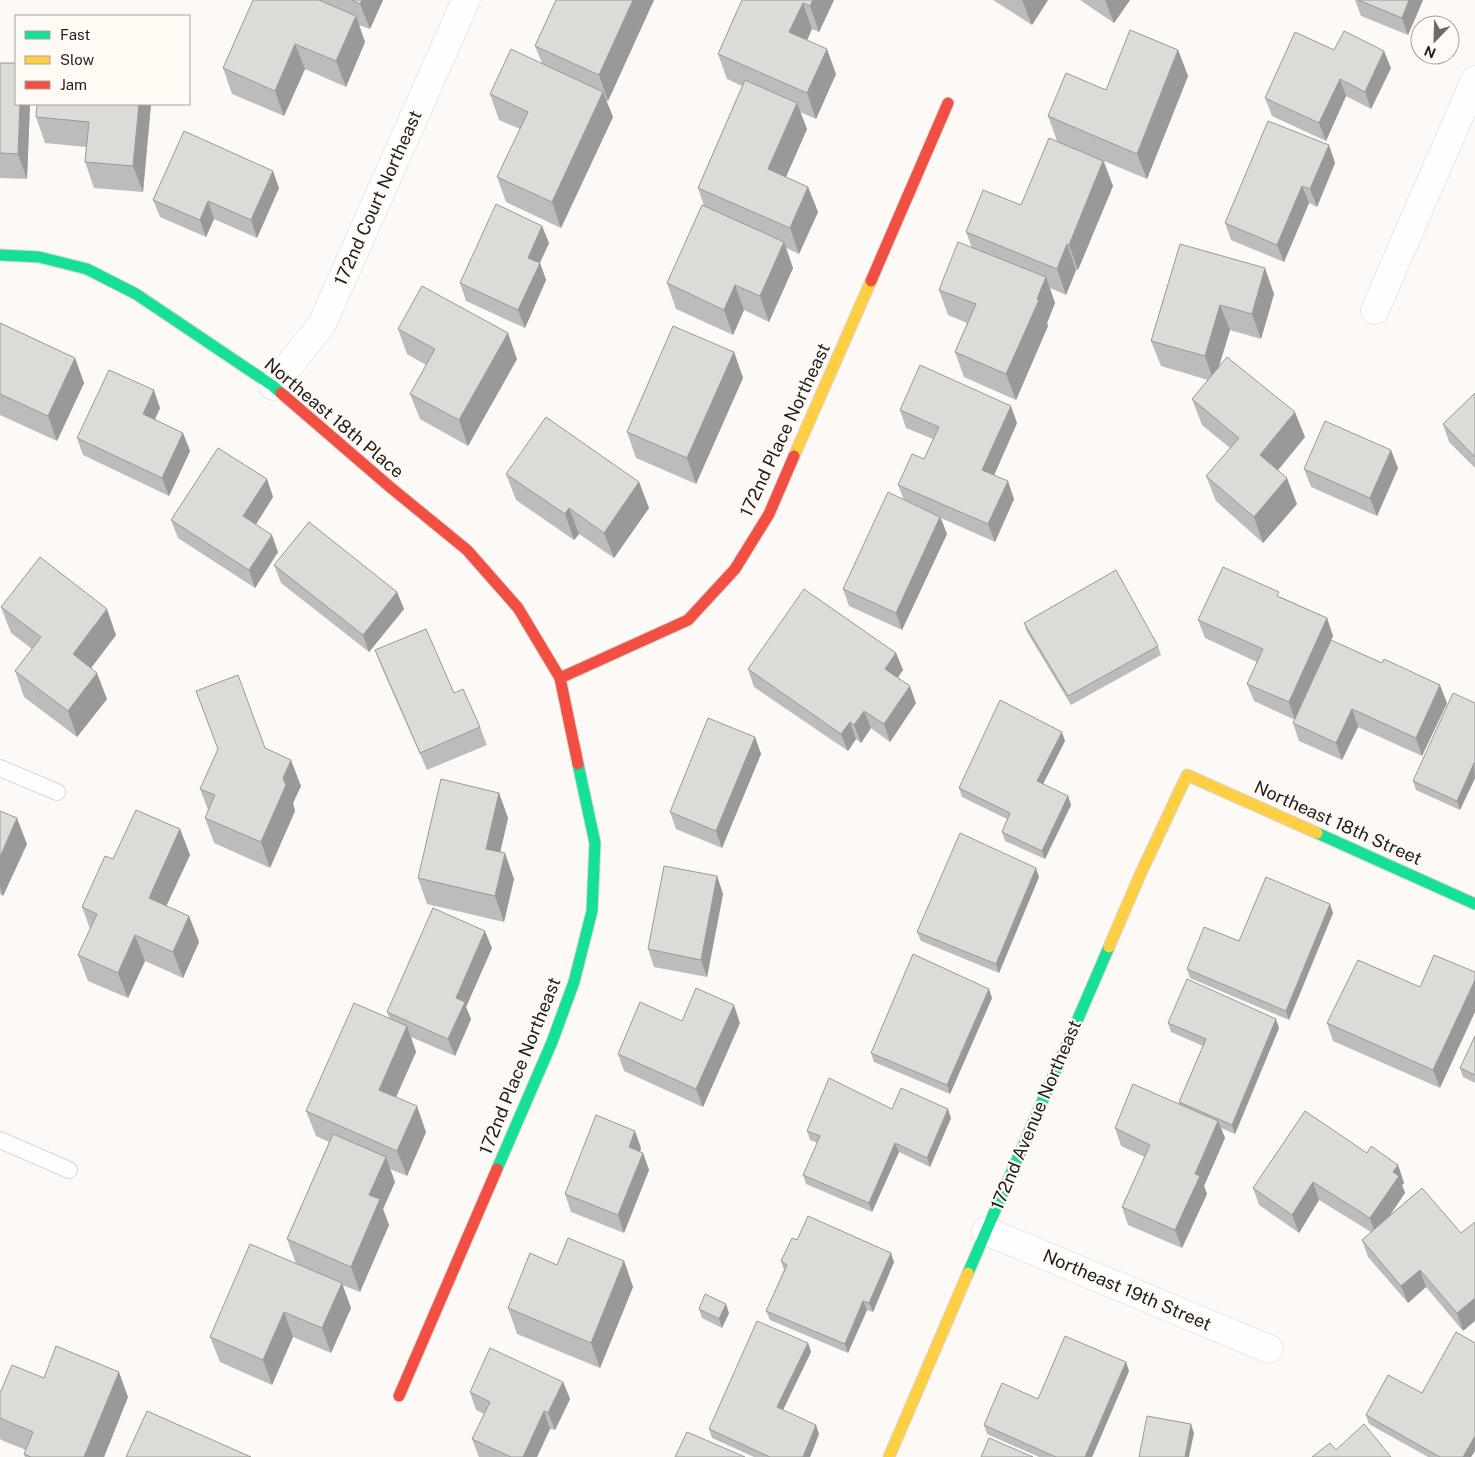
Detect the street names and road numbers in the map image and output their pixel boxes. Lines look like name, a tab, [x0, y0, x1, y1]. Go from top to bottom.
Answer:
street label: 172nd Court Northeast	[329, 107, 426, 289]
street label: 172nd Place Northeast	[735, 340, 834, 520]
street label: Northeast 18th Place	[260, 353, 408, 482]
street label: Northeast 18th Street	[1251, 776, 1425, 869]
street label: 172nd Place Northeast	[474, 974, 565, 1157]
street label: 172nd Avenue Northeast	[986, 1017, 1085, 1213]
street label: Northeast 19th Street	[1040, 1245, 1215, 1335]

